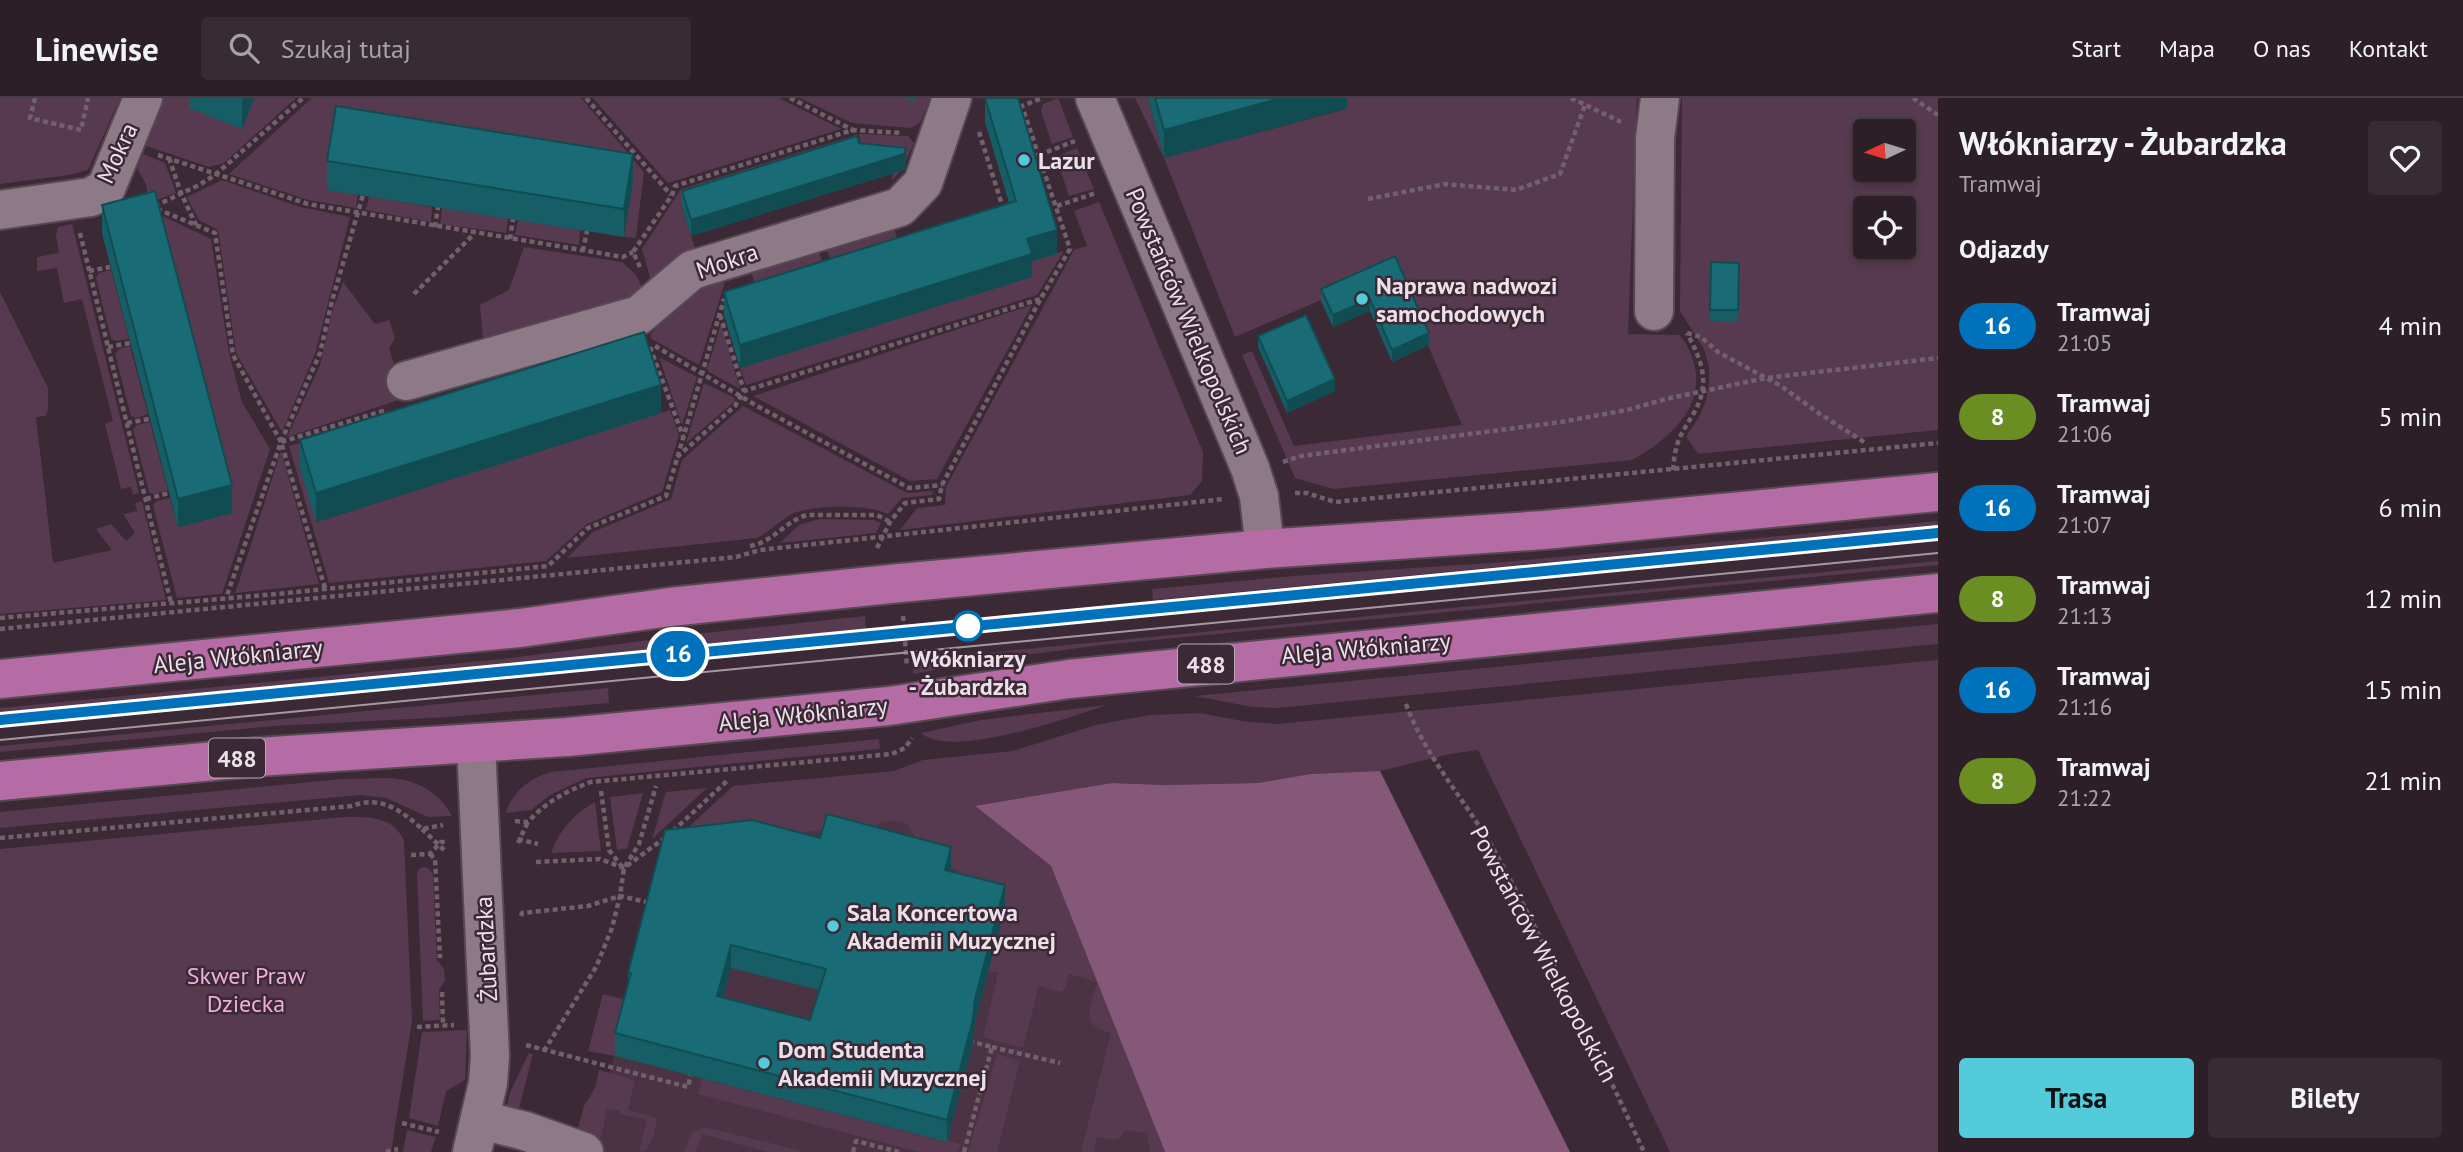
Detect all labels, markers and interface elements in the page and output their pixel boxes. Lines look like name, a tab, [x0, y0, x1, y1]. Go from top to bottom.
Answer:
search box	[201, 17, 691, 80]
text: Linewise	[35, 27, 159, 70]
icon: search	[225, 29, 263, 67]
text: Szukaj tutaj	[281, 32, 411, 65]
text: Start	[2071, 33, 2121, 64]
text: Mapa	[2159, 33, 2215, 64]
text: O nas	[2253, 33, 2311, 64]
text: Kontakt	[2349, 33, 2428, 64]
street label: Mokra	[90, 118, 144, 188]
north arrow	[1853, 119, 1916, 182]
map controls	[1853, 119, 1916, 259]
text: Włókniarzy - Żubardzka	[1959, 121, 2287, 164]
button: heart	[2368, 121, 2442, 195]
place label: Lazur	[1038, 145, 1095, 176]
marker: Lazur	[1016, 152, 1032, 168]
text: Tramwaj	[1959, 169, 2042, 198]
street label: Powstańców Wielkopolskich	[1119, 183, 1259, 459]
button: locate	[1853, 196, 1916, 259]
text: Odjazdy	[1959, 232, 2049, 265]
street label: Mokra	[692, 236, 762, 286]
place label: Naprawa nadwozi samochodowych	[1376, 270, 1557, 329]
marker: Naprawa nadwozi samochodowych	[1354, 291, 1370, 307]
text: Tramwaj	[2057, 295, 2151, 328]
text: 4 min	[2379, 309, 2442, 342]
text: 16	[1984, 310, 2011, 341]
text: 21:05	[2057, 328, 2112, 357]
text: Tramwaj	[2057, 386, 2151, 419]
text: 5 min	[2379, 400, 2442, 433]
text: 8	[1991, 401, 2004, 432]
text: 21:06	[2057, 419, 2112, 448]
text: Tramwaj	[2057, 477, 2151, 510]
text: 6 min	[2379, 491, 2442, 524]
text: 16	[1984, 492, 2011, 523]
text: 21:07	[2057, 510, 2112, 539]
text: Tramwaj	[2057, 568, 2151, 601]
text: 12 min	[2364, 582, 2442, 615]
text: 8	[1991, 583, 2004, 614]
text: 21:13	[2057, 601, 2112, 630]
marker: Włókniarzy - Żubardzka	[953, 611, 983, 641]
street label: Aleja Włókniarzy	[1280, 625, 1452, 671]
line badge: 16	[646, 631, 710, 677]
street label: Aleja Włókniarzy	[152, 632, 324, 680]
text: 16	[664, 638, 692, 669]
place label: Włókniarzy - Żubardzka	[909, 643, 1027, 702]
road number: 488	[1178, 644, 1234, 684]
text: Tramwaj	[2057, 659, 2151, 692]
text: 15 min	[2364, 673, 2442, 706]
text: 16	[1984, 674, 2011, 705]
street label: Aleja Włókniarzy	[717, 690, 889, 738]
text: 21:16	[2057, 692, 2112, 721]
road number: 488	[209, 738, 265, 778]
text: Tramwaj	[2057, 750, 2151, 783]
text: 21 min	[2364, 764, 2442, 797]
text: 8	[1991, 765, 2004, 796]
text: 21:22	[2057, 783, 2112, 812]
street label: Powstańców Wielkopolskich	[1463, 820, 1625, 1088]
street label: Żubardzka	[468, 895, 504, 1003]
place label: Sala Koncertowa Akademii Muzycznej	[847, 897, 1056, 956]
marker: Sala Koncertowa Akademii Muzycznej	[825, 918, 841, 934]
park label: Skwer Praw Dziecka	[187, 960, 306, 1019]
place label: Dom Studenta Akademii Muzycznej	[778, 1034, 987, 1093]
marker: Dom Studenta Akademii Muzycznej	[756, 1055, 772, 1071]
button: Trasa	[1959, 1058, 2194, 1138]
button: Bilety	[2208, 1058, 2442, 1138]

